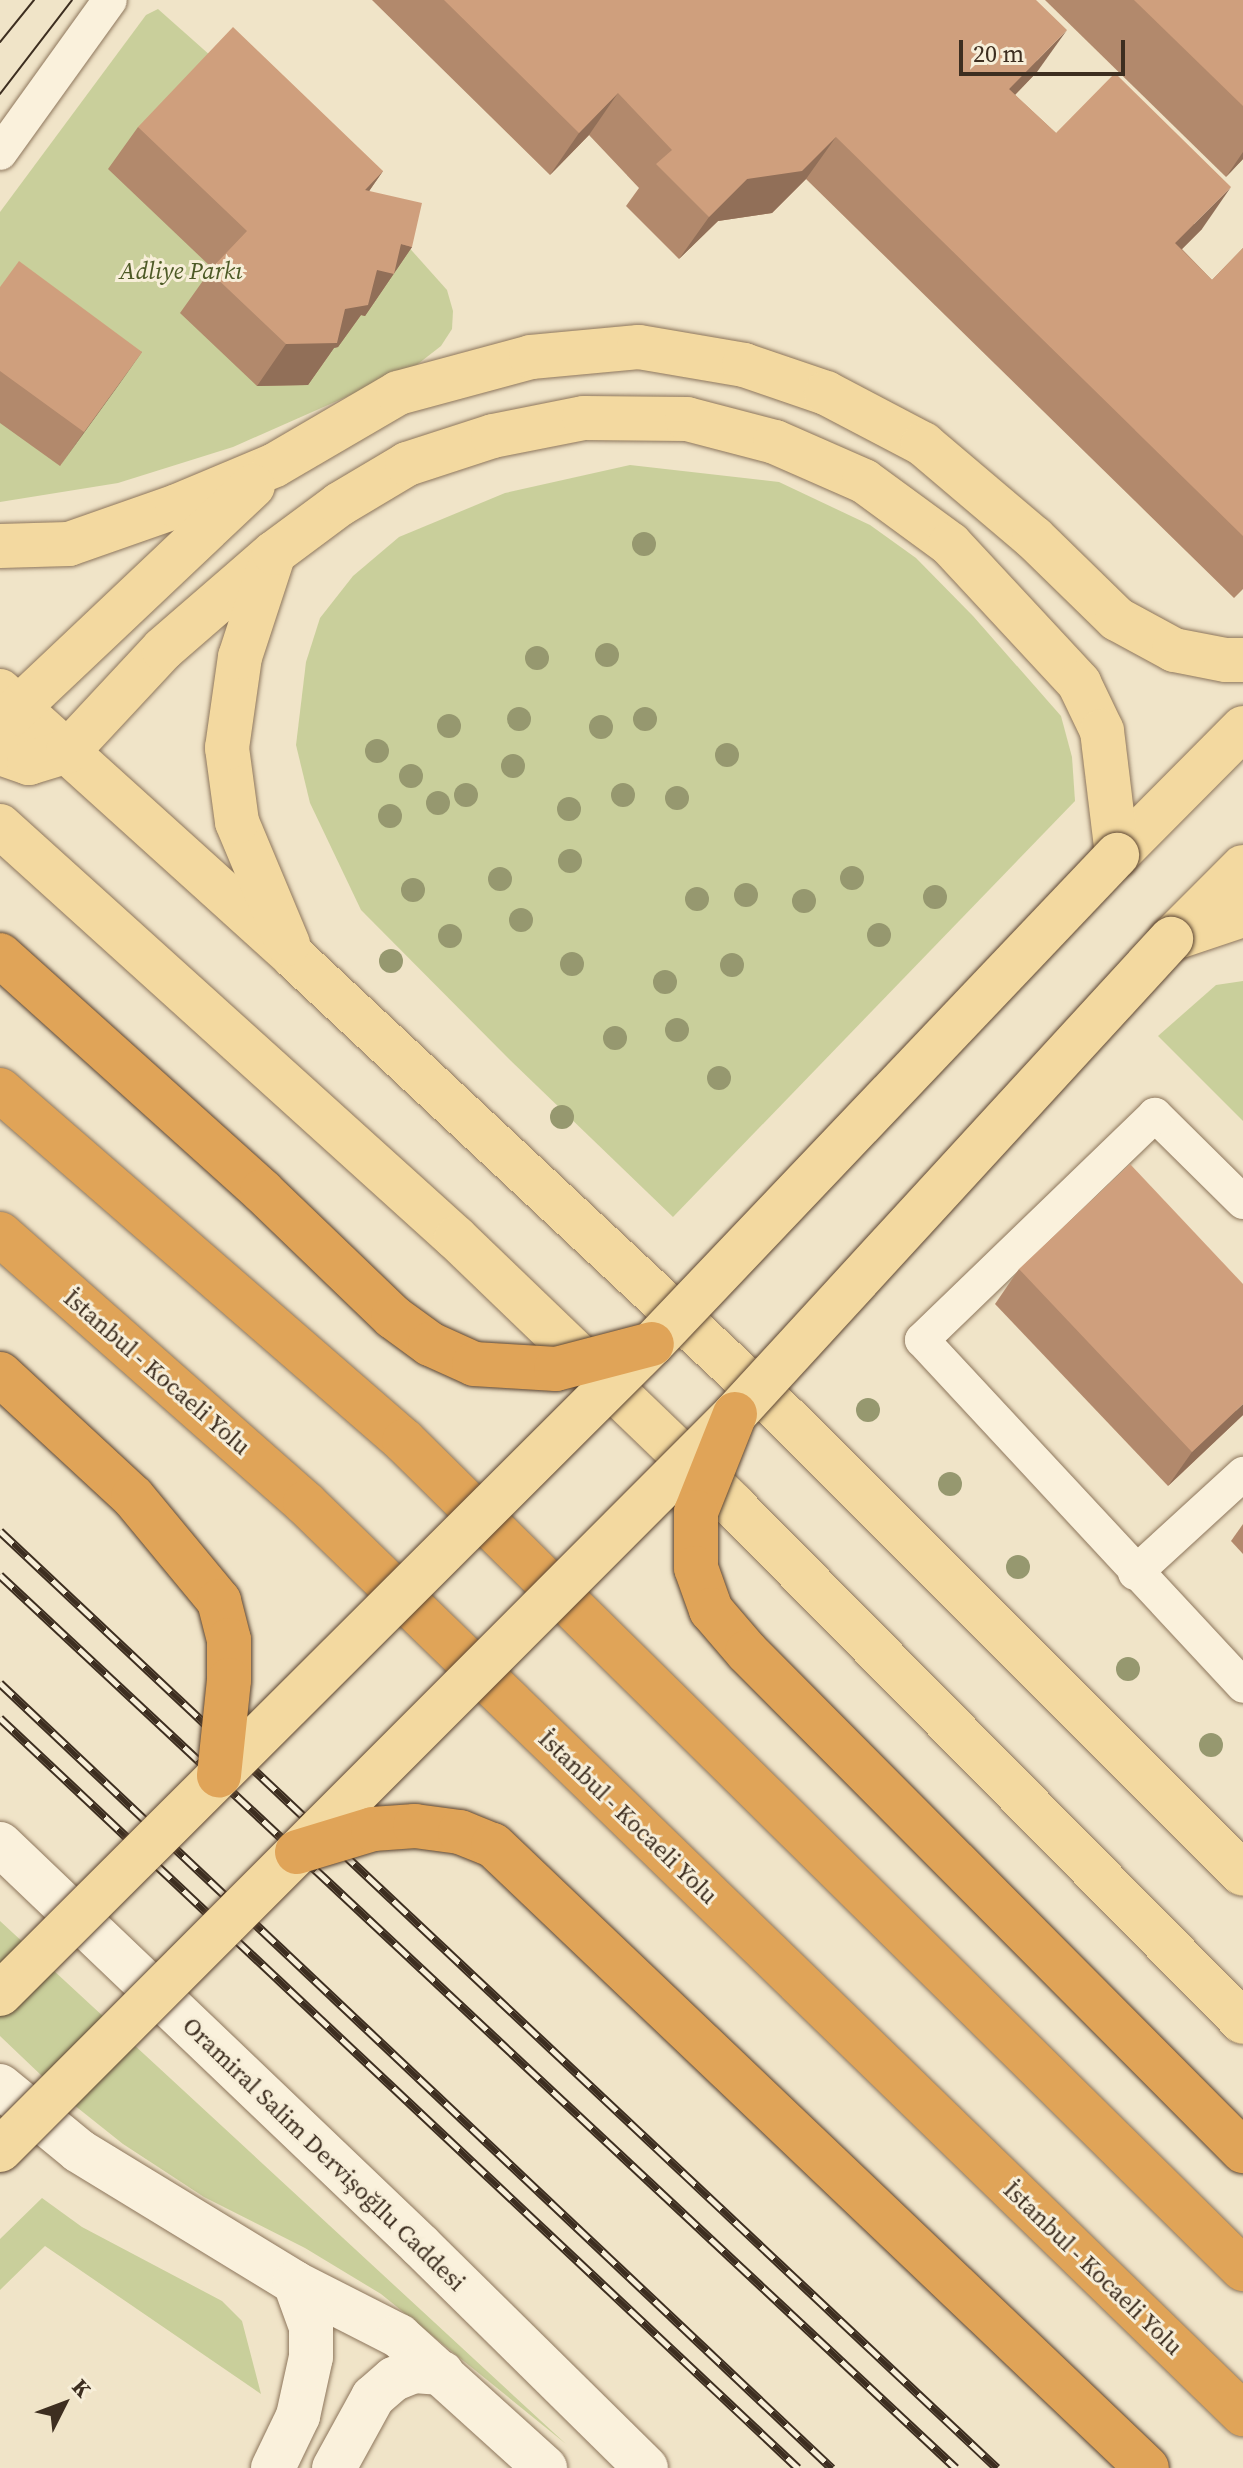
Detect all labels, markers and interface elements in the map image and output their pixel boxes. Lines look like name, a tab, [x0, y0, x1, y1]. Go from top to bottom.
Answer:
scale bar	[963, 24, 1129, 74]
text: 20 m	[973, 37, 1024, 70]
park label: Adliye Parkı	[120, 257, 242, 285]
street label: İstanbul - Kocaeli Yolu	[58, 1283, 256, 1461]
street label: İstanbul - Kocaeli Yolu	[532, 1724, 724, 1910]
street label: Oramiral Salim Dervişoğllu Caddesi	[177, 2011, 471, 2297]
street label: İstanbul - Kocaeli Yolu	[997, 2175, 1189, 2361]
north arrow	[24, 2364, 104, 2444]
text: K	[66, 2372, 98, 2404]

